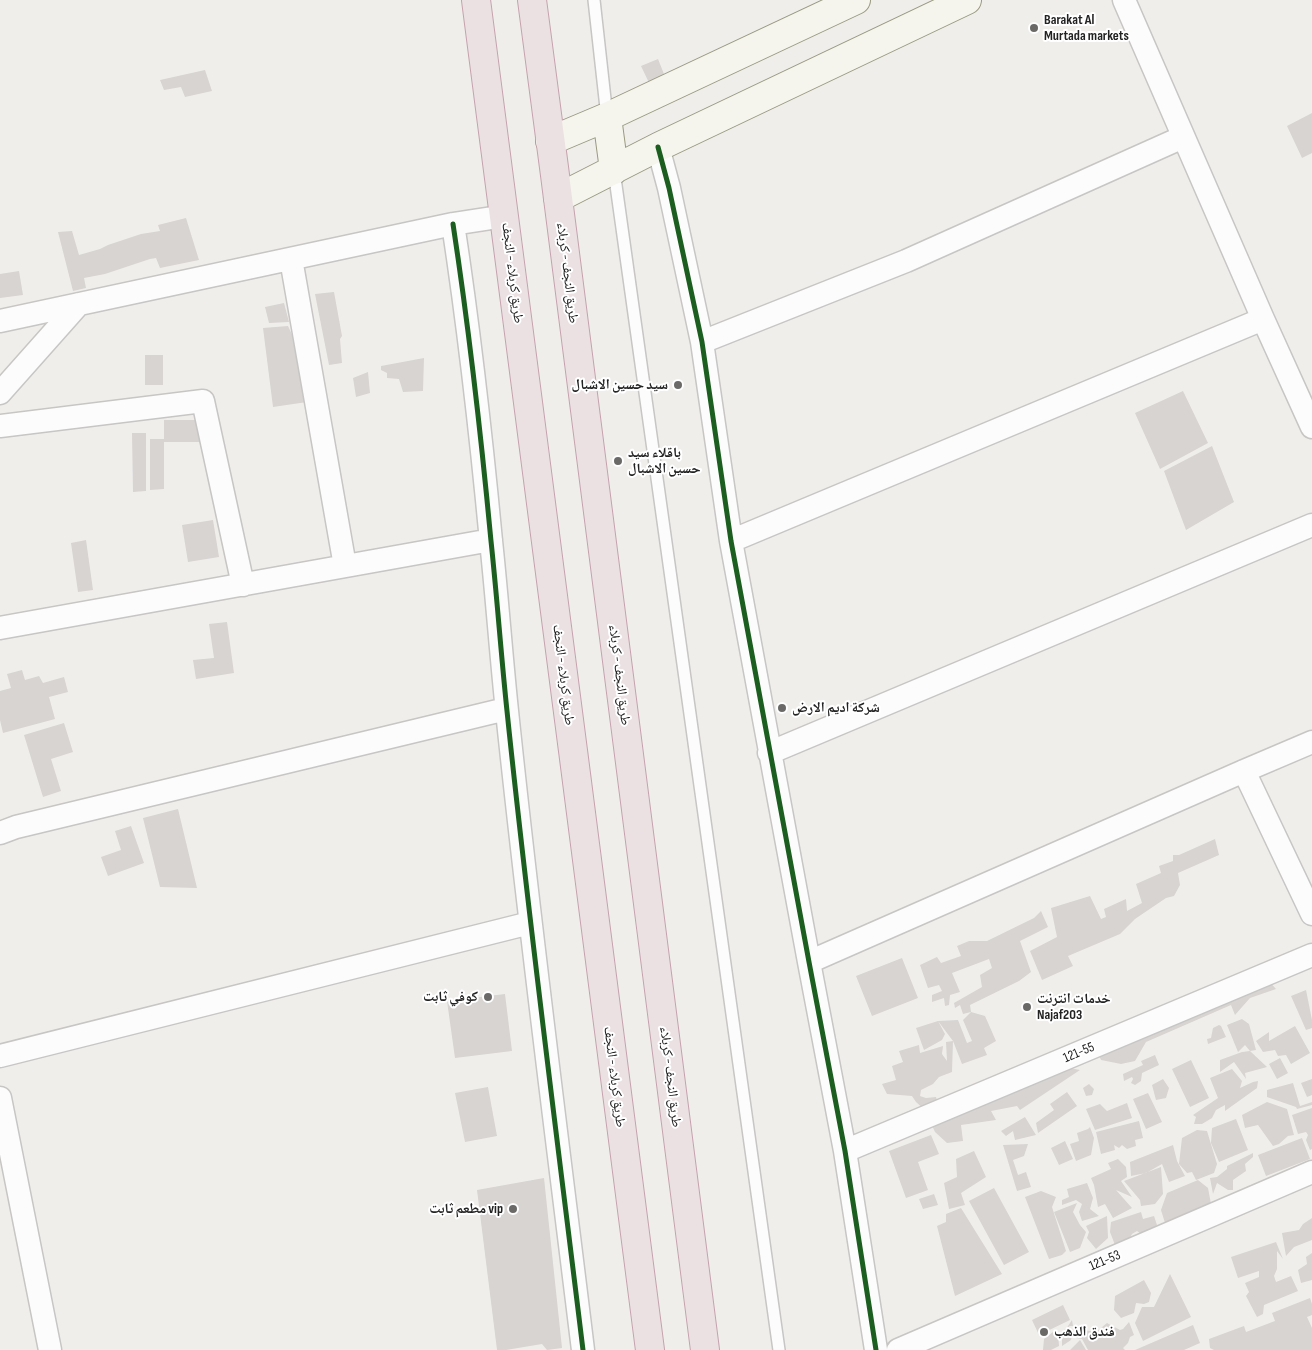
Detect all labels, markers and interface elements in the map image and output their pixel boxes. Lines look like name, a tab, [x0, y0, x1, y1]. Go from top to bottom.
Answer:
place label: Barakat Al Murtada markets	[1044, 12, 1129, 44]
marker: Barakat Al Murtada markets	[1028, 22, 1040, 34]
street label: طريق کربلاء - النجف	[497, 222, 527, 324]
street label: طريق النجف - کربلاء	[552, 222, 582, 324]
place label: سيد حسين الاشبال	[572, 377, 668, 393]
marker: سيد حسين الاشبال	[672, 379, 684, 391]
place label: باقلاء سيد حسين الاشبال	[628, 445, 701, 478]
marker: باقلاء سيد حسين الاشبال	[612, 455, 624, 467]
street label: طريق کربلاء - النجف	[548, 624, 578, 726]
street label: طريق النجف - کربلاء	[604, 624, 634, 726]
place label: شركة اديم الارض	[792, 700, 880, 716]
marker: شركة اديم الارض	[776, 702, 788, 714]
place label: كوفي ثابت	[423, 989, 478, 1005]
marker: كوفي ثابت	[482, 991, 494, 1003]
place label: خدمات انترنت Najaf203	[1037, 991, 1111, 1024]
marker: خدمات انترنت Najaf203	[1021, 1001, 1033, 1013]
street label: طريق کربلاء - النجف	[599, 1026, 629, 1128]
street label: طريق النجف - کربلاء	[655, 1026, 685, 1128]
street label: 121-55	[1061, 1039, 1097, 1067]
place label: مطعم ثابت vip	[429, 1201, 503, 1217]
marker: مطعم ثابت vip	[507, 1203, 519, 1215]
street label: 121-53	[1087, 1247, 1123, 1275]
place label: فندق الذهب	[1054, 1324, 1115, 1340]
marker: فندق الذهب	[1038, 1326, 1050, 1338]

